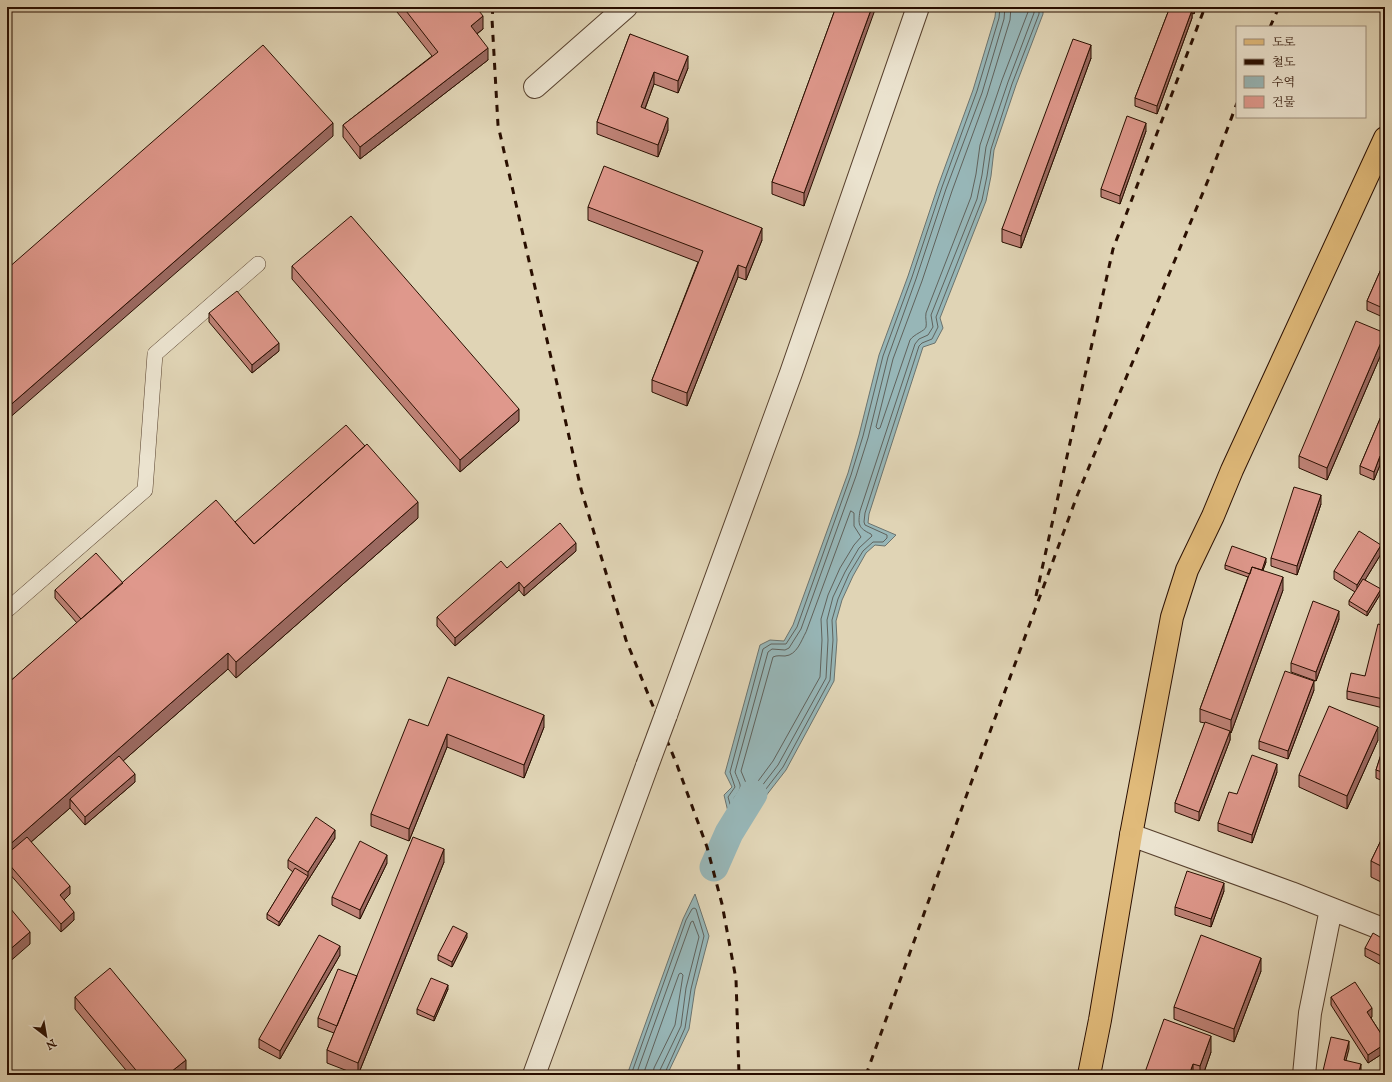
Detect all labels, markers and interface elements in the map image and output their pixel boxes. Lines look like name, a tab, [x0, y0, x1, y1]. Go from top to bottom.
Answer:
legend	[1236, 26, 1366, 118]
text: 도로	[1272, 35, 1296, 50]
text: 철도	[1272, 55, 1296, 70]
text: 수역	[1272, 75, 1295, 90]
text: 건물	[1272, 95, 1296, 110]
north arrow	[26, 1016, 66, 1056]
text: N	[43, 1035, 59, 1052]

